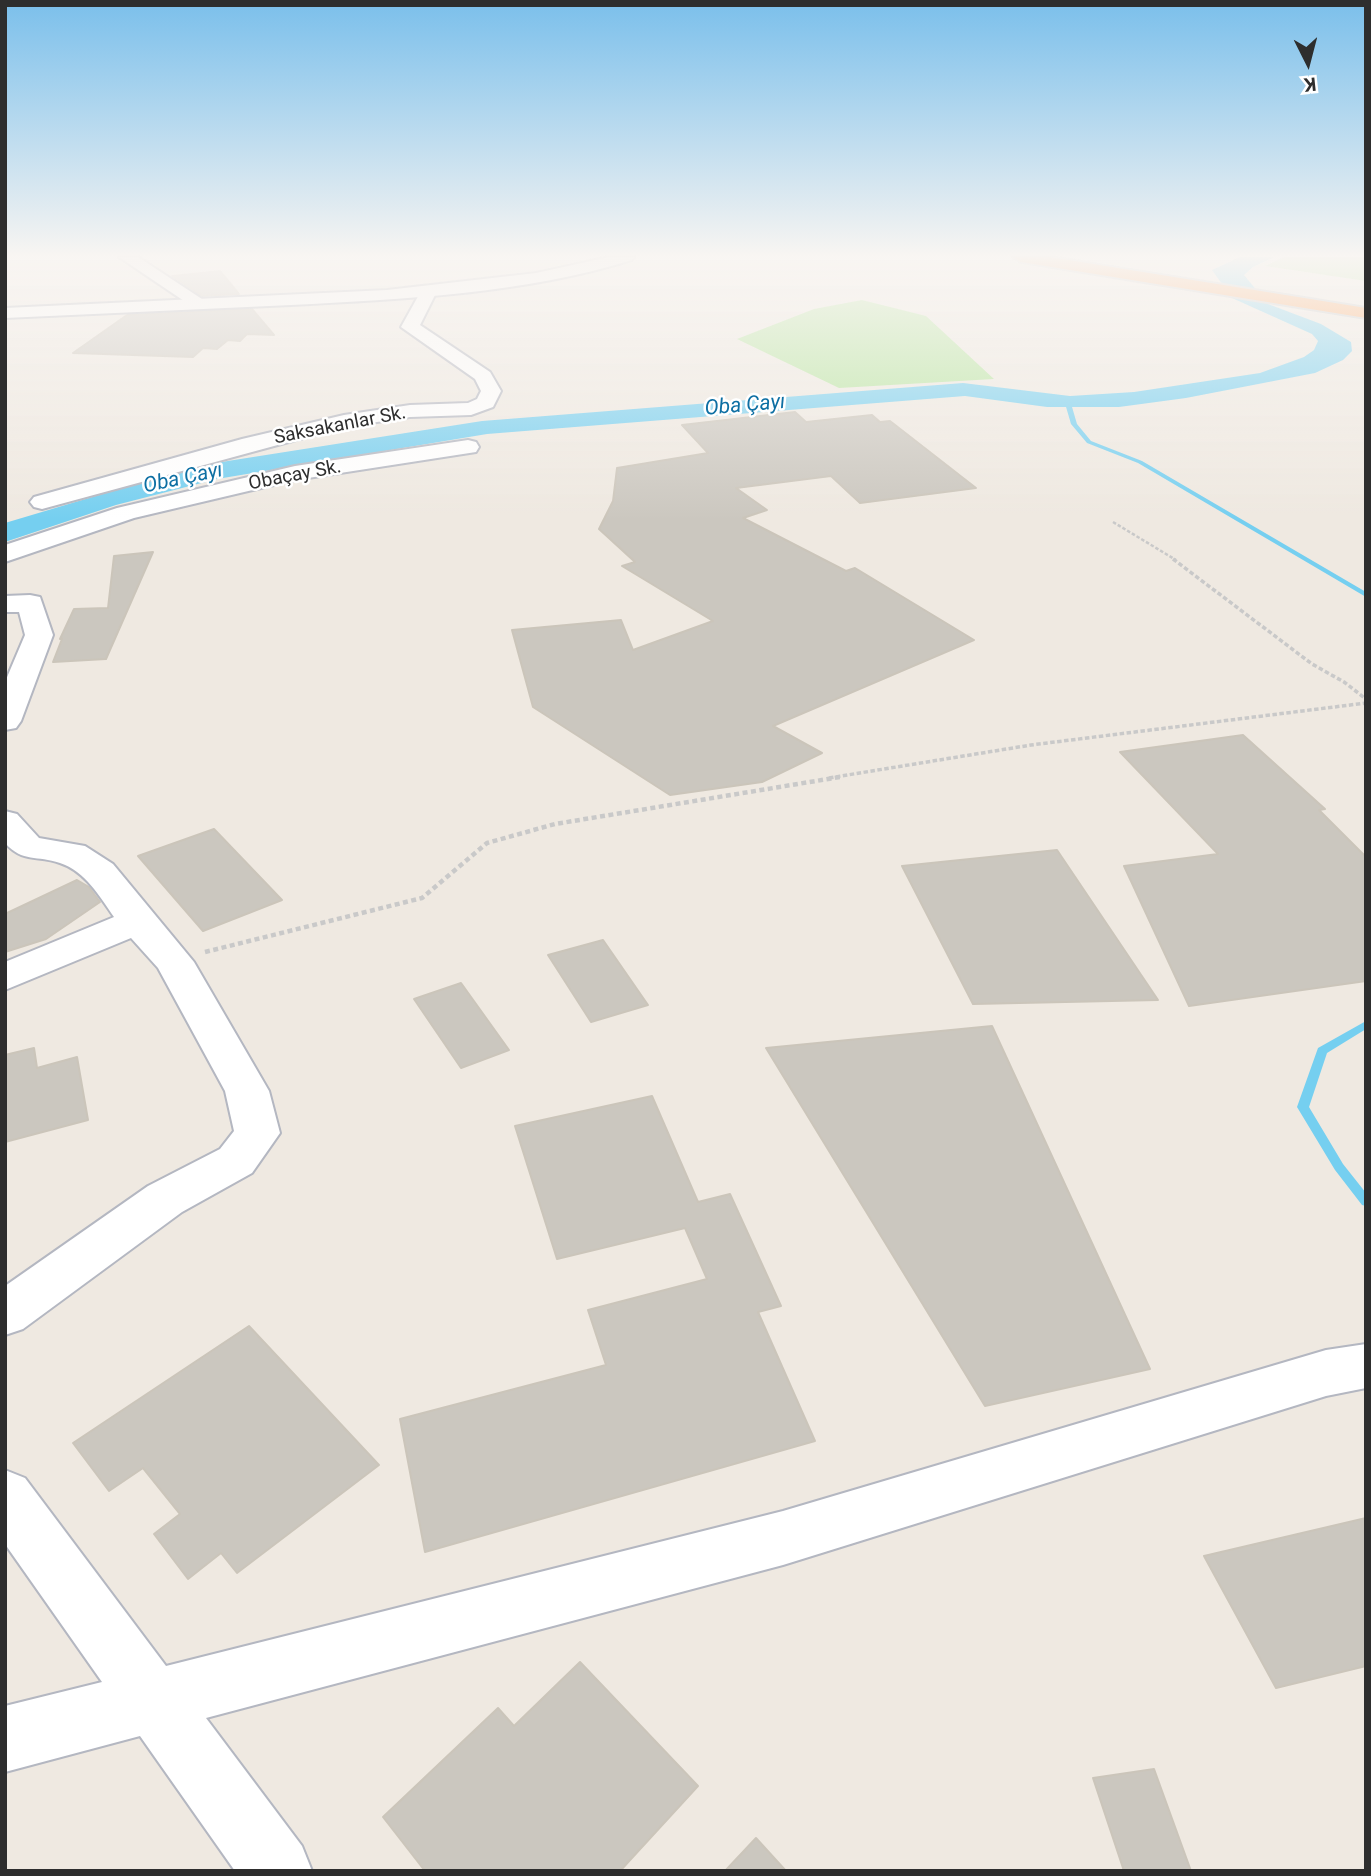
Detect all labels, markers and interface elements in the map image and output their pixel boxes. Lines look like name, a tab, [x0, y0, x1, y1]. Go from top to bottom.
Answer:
north arrow	[1273, 28, 1343, 98]
text: K	[1303, 72, 1317, 96]
water label: Oba Çayı	[704, 390, 786, 422]
street label: Saksakanlar Sk.	[272, 402, 408, 450]
street label: Obaçay Sk.	[247, 456, 343, 496]
water label: Oba Çayı	[141, 458, 225, 500]

